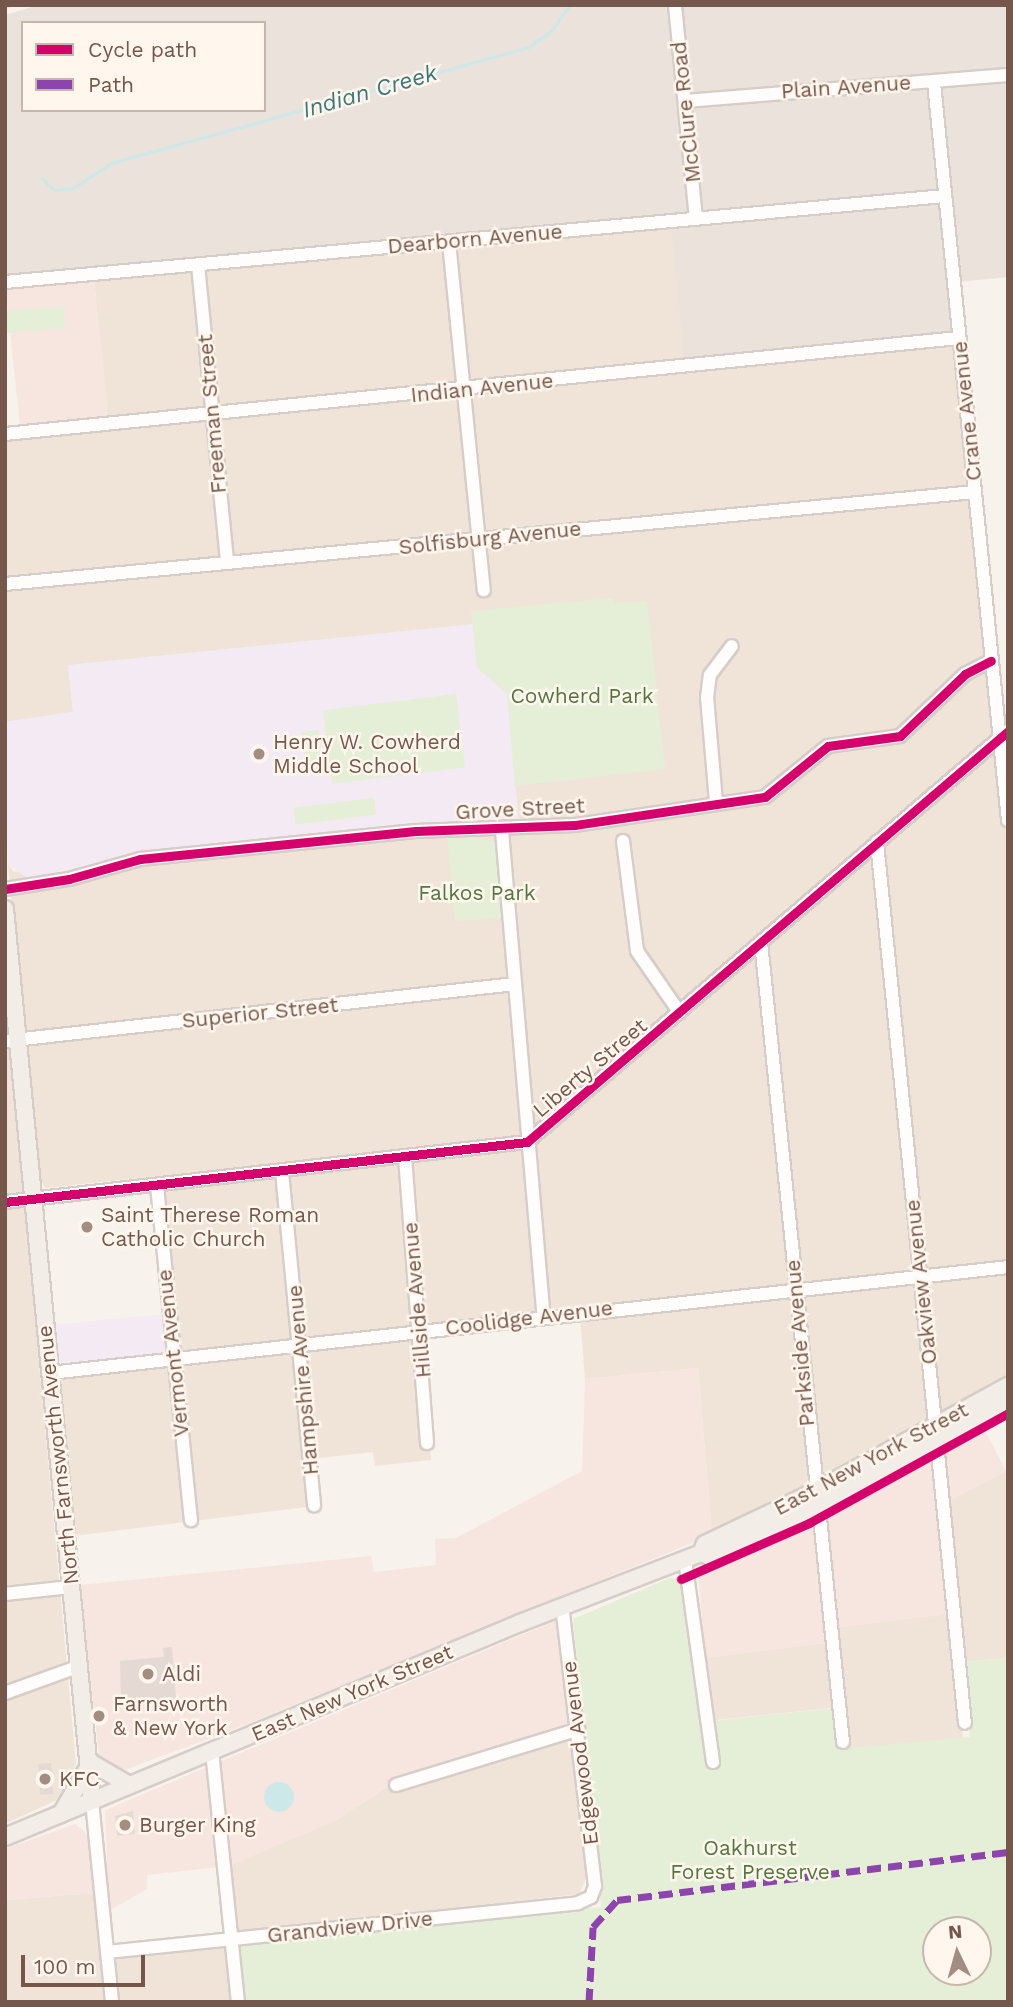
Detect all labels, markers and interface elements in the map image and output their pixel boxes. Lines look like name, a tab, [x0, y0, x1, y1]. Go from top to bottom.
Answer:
legend	[21, 21, 266, 112]
text: Cycle path	[88, 37, 197, 62]
street label: McClure Road	[666, 40, 706, 184]
water label: Indian Creek	[299, 60, 441, 124]
street label: Plain Avenue	[780, 70, 912, 104]
text: Path	[88, 72, 134, 97]
street label: Dearborn Avenue	[386, 219, 564, 259]
street label: Freeman Street	[192, 333, 232, 495]
street label: Crane Avenue	[947, 340, 987, 482]
street label: Indian Avenue	[409, 368, 555, 408]
street label: Solfisburg Avenue	[397, 516, 583, 560]
park label: Cowherd Park	[510, 683, 654, 709]
place label: Henry W. Cowherd Middle School	[273, 729, 462, 779]
marker: Henry W. Cowherd Middle School	[251, 746, 267, 762]
street label: Grove Street	[455, 793, 585, 825]
park label: Falkos Park	[418, 880, 536, 906]
street label: Superior Street	[180, 992, 340, 1034]
street label: Liberty Street	[528, 1013, 652, 1123]
street label: Oakview Avenue	[900, 1198, 942, 1366]
place label: Saint Therese Roman Catholic Church	[101, 1202, 320, 1252]
marker: Saint Therese Roman Catholic Church	[79, 1219, 95, 1235]
street label: Hillside Avenue	[398, 1221, 436, 1379]
street label: Parkside Avenue	[780, 1258, 820, 1428]
street label: Vermont Avenue	[152, 1268, 194, 1438]
street label: Hampshire Avenue	[282, 1283, 324, 1477]
street label: Coolidge Avenue	[443, 1295, 615, 1341]
street label: North Farnsworth Avenue	[32, 1324, 84, 1586]
street label: East New York Street	[769, 1397, 973, 1521]
street label: East New York Street	[247, 1639, 457, 1747]
street label: Edgewood Avenue	[556, 1659, 604, 1847]
place label: Aldi	[162, 1661, 201, 1687]
marker: Aldi	[140, 1666, 156, 1682]
place label: Farnsworth & New York	[113, 1691, 229, 1741]
marker: Farnsworth & New York	[91, 1708, 107, 1724]
place label: KFC	[59, 1766, 100, 1792]
marker: KFC	[37, 1771, 53, 1787]
place label: Burger King	[139, 1812, 256, 1838]
marker: Burger King	[117, 1817, 133, 1833]
park label: Oakhurst Forest Preserve	[670, 1835, 830, 1885]
street label: Grandview Drive	[266, 1906, 434, 1948]
north arrow	[922, 1916, 992, 1986]
text: N	[947, 1920, 963, 1944]
scale bar	[24, 1940, 149, 1984]
text: 100 m	[34, 1954, 96, 1979]

